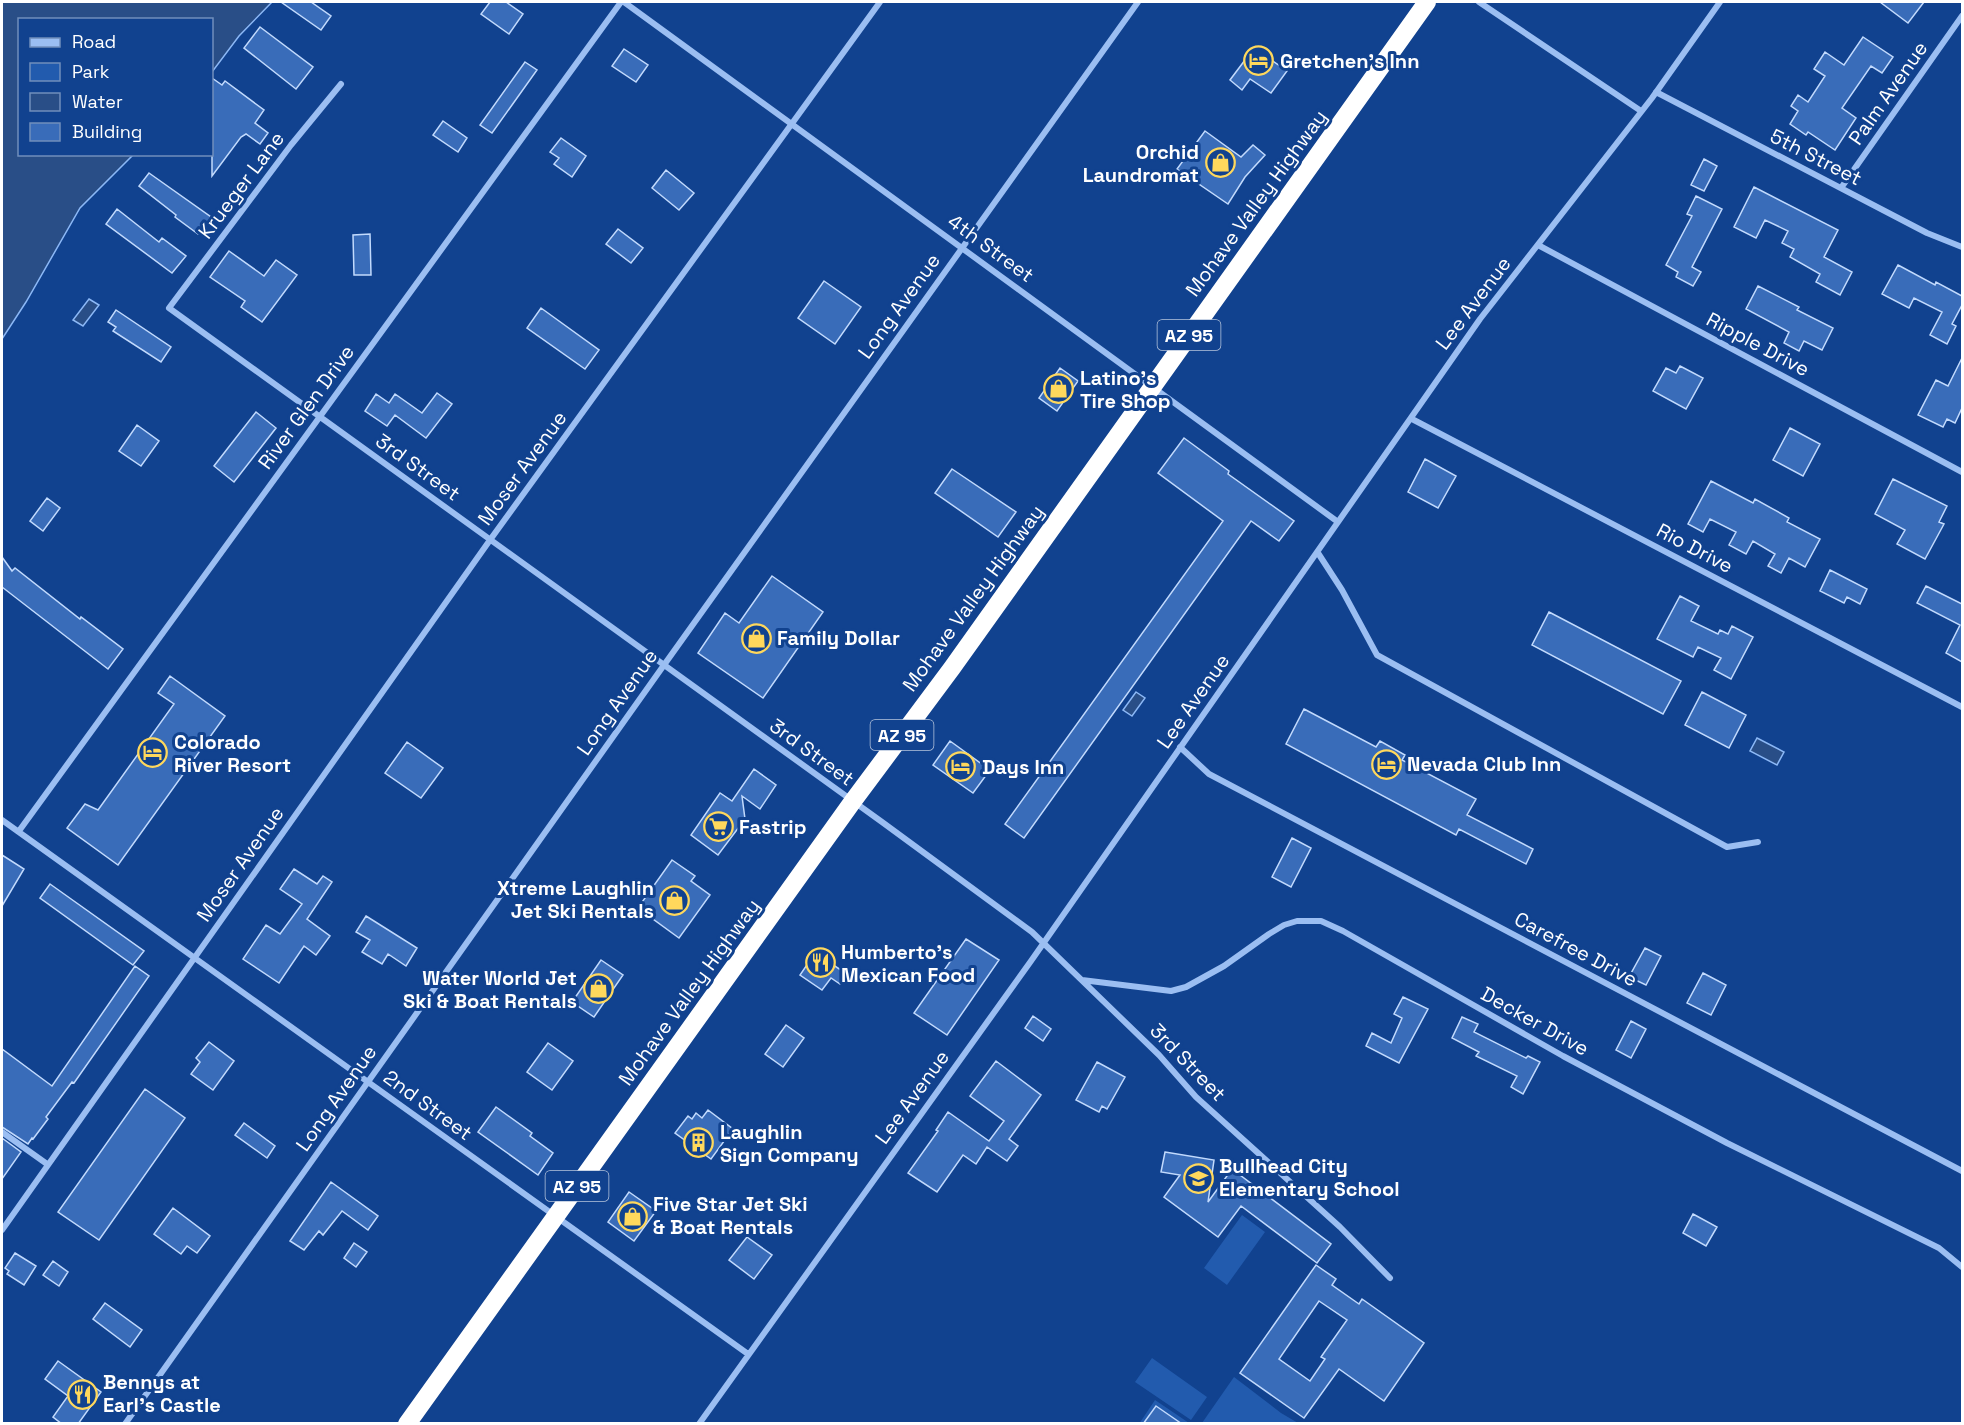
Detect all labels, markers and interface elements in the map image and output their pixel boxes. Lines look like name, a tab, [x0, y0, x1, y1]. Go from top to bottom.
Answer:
legend	[18, 18, 213, 156]
text: Road	[72, 30, 116, 53]
street label: Palm Avenue	[1843, 36, 1933, 150]
hotel icon: Gretchen's Inn	[1243, 45, 1275, 77]
place label: Gretchen's Inn	[1280, 48, 1419, 74]
text: Park	[72, 60, 110, 83]
text: Water	[72, 90, 123, 113]
street label: Mohave Valley Highway	[1179, 105, 1333, 301]
text: Building	[72, 120, 142, 143]
street label: 5th Street	[1766, 123, 1866, 191]
street label: Krueger Lane	[192, 126, 290, 244]
place label: Orchid Laundromat	[1083, 139, 1199, 188]
shop icon: Orchid Laundromat	[1204, 147, 1236, 179]
street label: 4th Street	[943, 208, 1039, 288]
street label: Long Avenue	[852, 248, 946, 364]
street label: Lee Avenue	[1430, 251, 1516, 355]
street label: Ripple Drive	[1702, 306, 1814, 382]
road number: AZ 95	[1158, 320, 1220, 350]
street label: River Glen Drive	[252, 340, 360, 474]
place label: Latino's Tire Shop	[1080, 365, 1170, 414]
shop icon: Latino's Tire Shop	[1043, 373, 1075, 405]
street label: Moser Avenue	[472, 406, 572, 530]
street label: 3rd Street	[371, 428, 465, 506]
street label: Mohave Valley Highway	[896, 500, 1050, 696]
street label: Rio Drive	[1652, 517, 1738, 579]
shop icon: Family Dollar	[740, 622, 772, 654]
place label: Family Dollar	[777, 625, 900, 651]
street label: Long Avenue	[571, 644, 663, 760]
street label: Lee Avenue	[1151, 648, 1235, 754]
street label: 3rd Street	[765, 713, 859, 791]
road number: AZ 95	[870, 720, 934, 750]
place label: Colorado River Resort	[174, 729, 291, 778]
hotel icon: Colorado River Resort	[137, 737, 169, 769]
hotel icon: Nevada Club Inn	[1370, 748, 1402, 780]
hotel icon: Days Inn	[945, 751, 977, 783]
place label: Nevada Club Inn	[1407, 751, 1561, 777]
place label: Days Inn	[982, 754, 1064, 780]
street label: Moser Avenue	[191, 801, 289, 927]
supermarket icon: Fastrip	[702, 811, 734, 843]
place label: Fastrip	[739, 814, 806, 840]
place label: Xtreme Laughlin Jet Ski Rentals	[497, 875, 654, 924]
shop icon: Xtreme Laughlin Jet Ski Rentals	[659, 884, 691, 916]
street label: Mohave Valley Highway	[612, 894, 766, 1090]
street label: Carefree Drive	[1510, 906, 1642, 992]
place label: Humberto's Mexican Food	[841, 939, 975, 988]
restaurant icon: Humberto's Mexican Food	[804, 947, 836, 979]
place label: Water World Jet Ski & Boat Rentals	[403, 965, 577, 1014]
shop icon: Water World Jet Ski & Boat Rentals	[582, 973, 614, 1005]
street label: Decker Drive	[1476, 981, 1594, 1061]
street label: 3rd Street	[1144, 1018, 1232, 1106]
street label: Long Avenue	[290, 1040, 382, 1156]
street label: Lee Avenue	[869, 1045, 955, 1149]
street label: 2nd Street	[379, 1064, 477, 1146]
place label: Laughlin Sign Company	[720, 1119, 859, 1168]
building icon: Laughlin Sign Company	[683, 1127, 715, 1159]
place label: Bullhead City Elementary School	[1219, 1153, 1400, 1202]
school or university icon: Bullhead City Elementary School	[1182, 1162, 1214, 1194]
road number: AZ 95	[546, 1171, 608, 1201]
place label: Five Star Jet Ski & Boat Rentals	[653, 1191, 808, 1240]
shop icon: Five Star Jet Ski & Boat Rentals	[616, 1200, 648, 1232]
place label: Bennys at Earl's Castle	[103, 1369, 221, 1418]
restaurant icon: Bennys at Earl's Castle	[66, 1378, 98, 1410]

